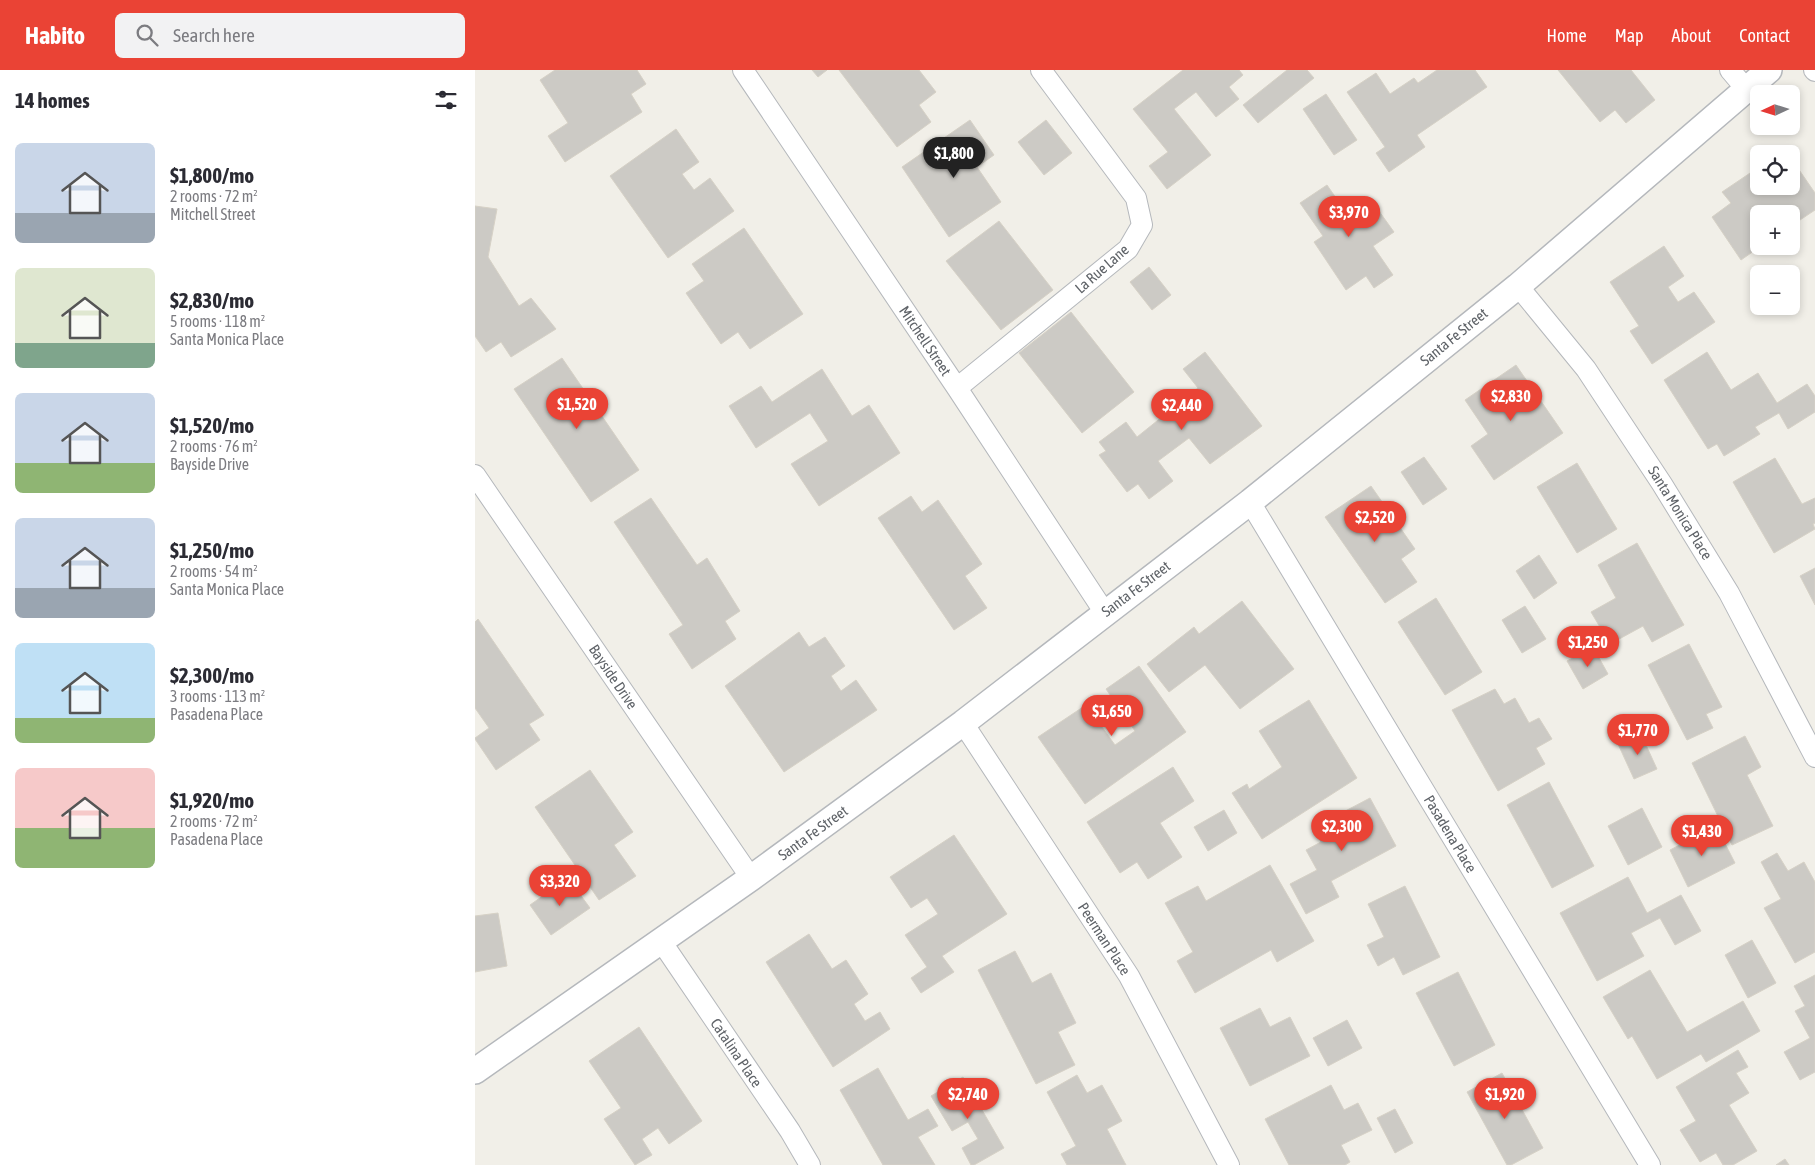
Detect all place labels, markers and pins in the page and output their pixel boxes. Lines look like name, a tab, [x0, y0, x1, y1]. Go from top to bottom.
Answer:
pin: $1,800	[913, 136, 995, 179]
pin: $3,970	[1308, 196, 1390, 238]
pin: $2,830	[1470, 380, 1552, 422]
pin: $1,520	[536, 388, 618, 430]
pin: $2,440	[1141, 388, 1223, 431]
pin: $2,520	[1334, 500, 1416, 543]
pin: $1,250	[1547, 626, 1629, 668]
pin: $1,650	[1071, 694, 1153, 737]
pin: $1,770	[1597, 714, 1679, 756]
pin: $2,300	[1301, 810, 1383, 852]
pin: $1,430	[1661, 814, 1743, 857]
pin: $3,320	[519, 864, 601, 907]
pin: $2,740	[927, 1078, 1009, 1120]
pin: $1,920	[1464, 1078, 1546, 1120]

